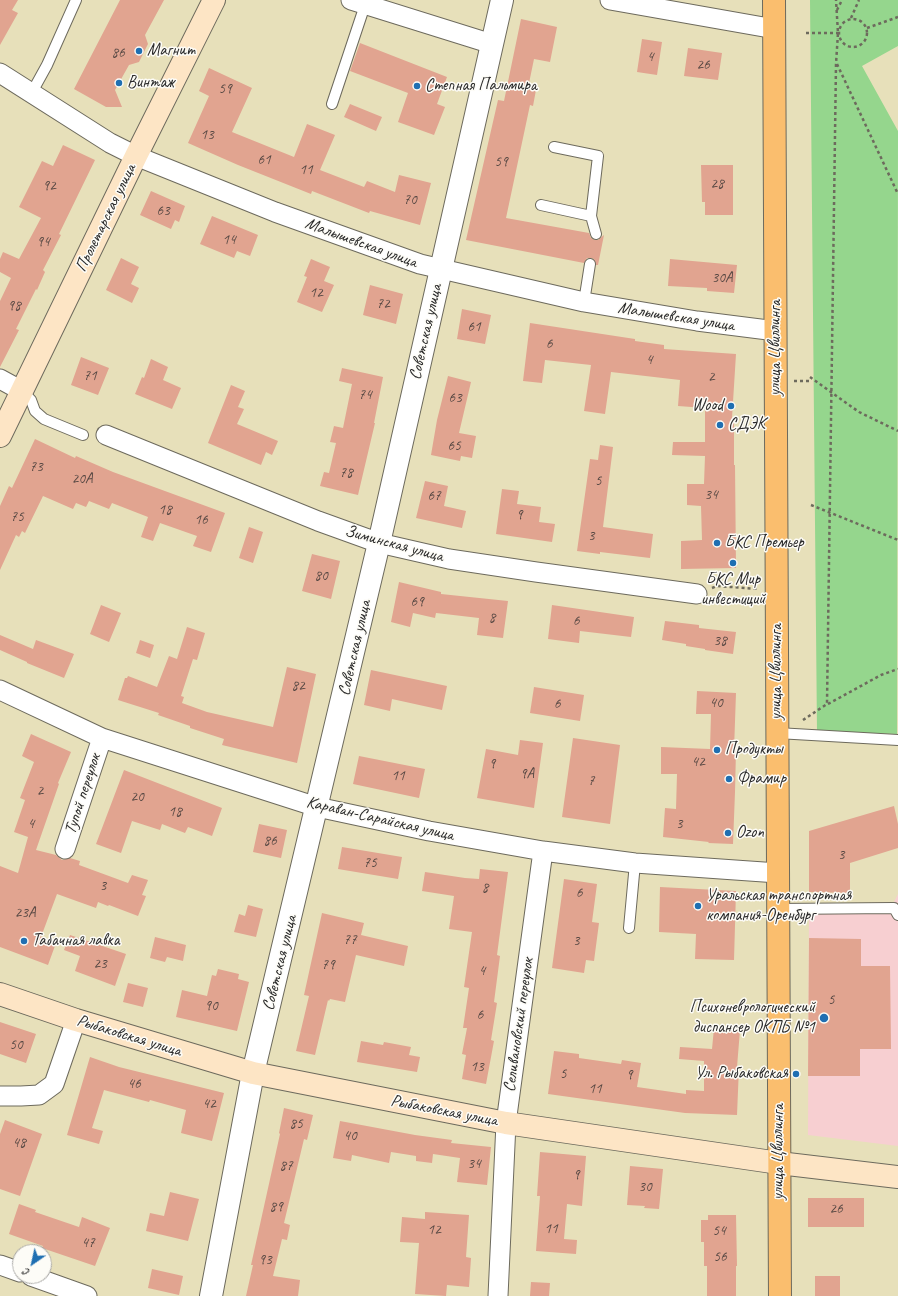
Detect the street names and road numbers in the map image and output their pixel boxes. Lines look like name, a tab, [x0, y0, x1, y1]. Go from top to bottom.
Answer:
street label: Пролетарская улица	[71, 161, 141, 275]
street label: Малышевская улица	[302, 213, 420, 273]
street label: Советская улица	[405, 282, 447, 382]
street label: Малышевская улица	[616, 298, 736, 336]
street label: улица Цвиллинга	[766, 300, 786, 396]
street label: Зиминская улица	[343, 521, 445, 567]
street label: Советская улица	[334, 598, 376, 698]
street label: улица Цвиллинга	[767, 624, 787, 720]
street label: Тупой переулок	[60, 751, 106, 837]
street label: Караван-Сарайская улица	[304, 792, 456, 846]
street label: Советская улица	[258, 913, 302, 1013]
street label: Селивановский переулок	[499, 957, 539, 1093]
street label: Рыбаковская улица	[74, 1010, 184, 1062]
street label: Рыбаковская улица	[389, 1091, 499, 1131]
street label: улица Цвиллинга	[769, 1104, 789, 1200]

